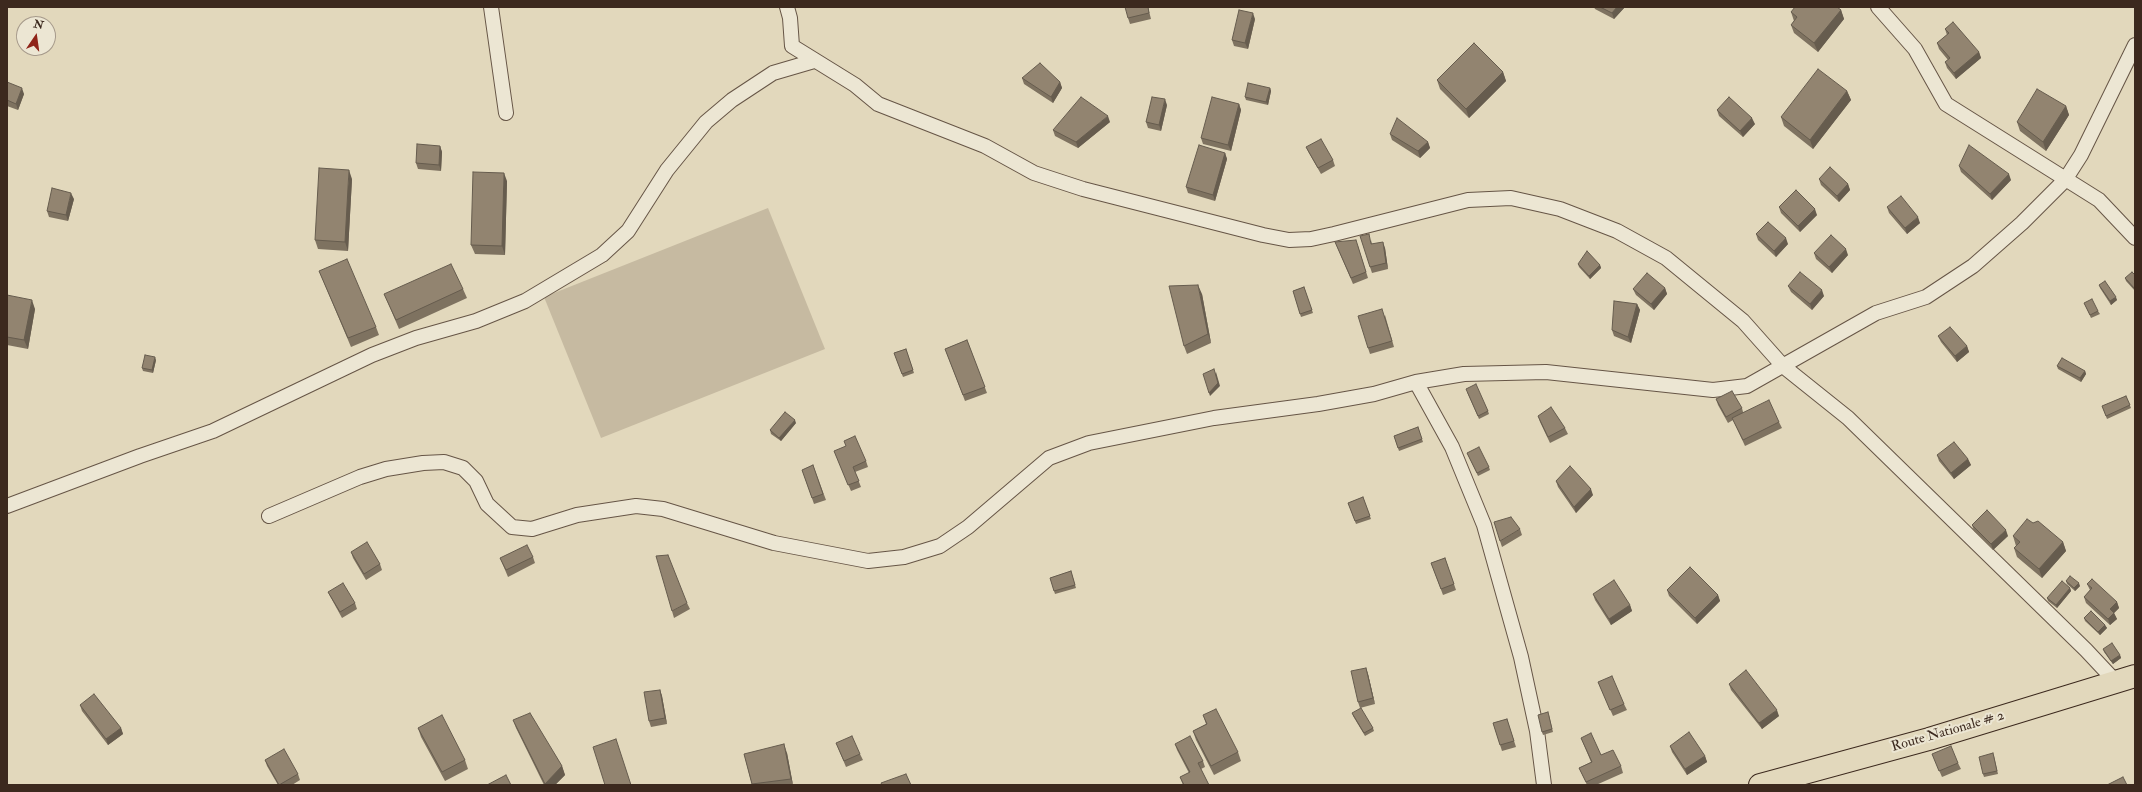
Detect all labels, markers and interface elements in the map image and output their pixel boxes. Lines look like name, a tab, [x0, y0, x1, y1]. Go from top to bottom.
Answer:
north arrow	[16, 16, 56, 56]
text: N	[32, 17, 45, 32]
street label: Route Nationale # 2	[1890, 708, 2006, 756]

